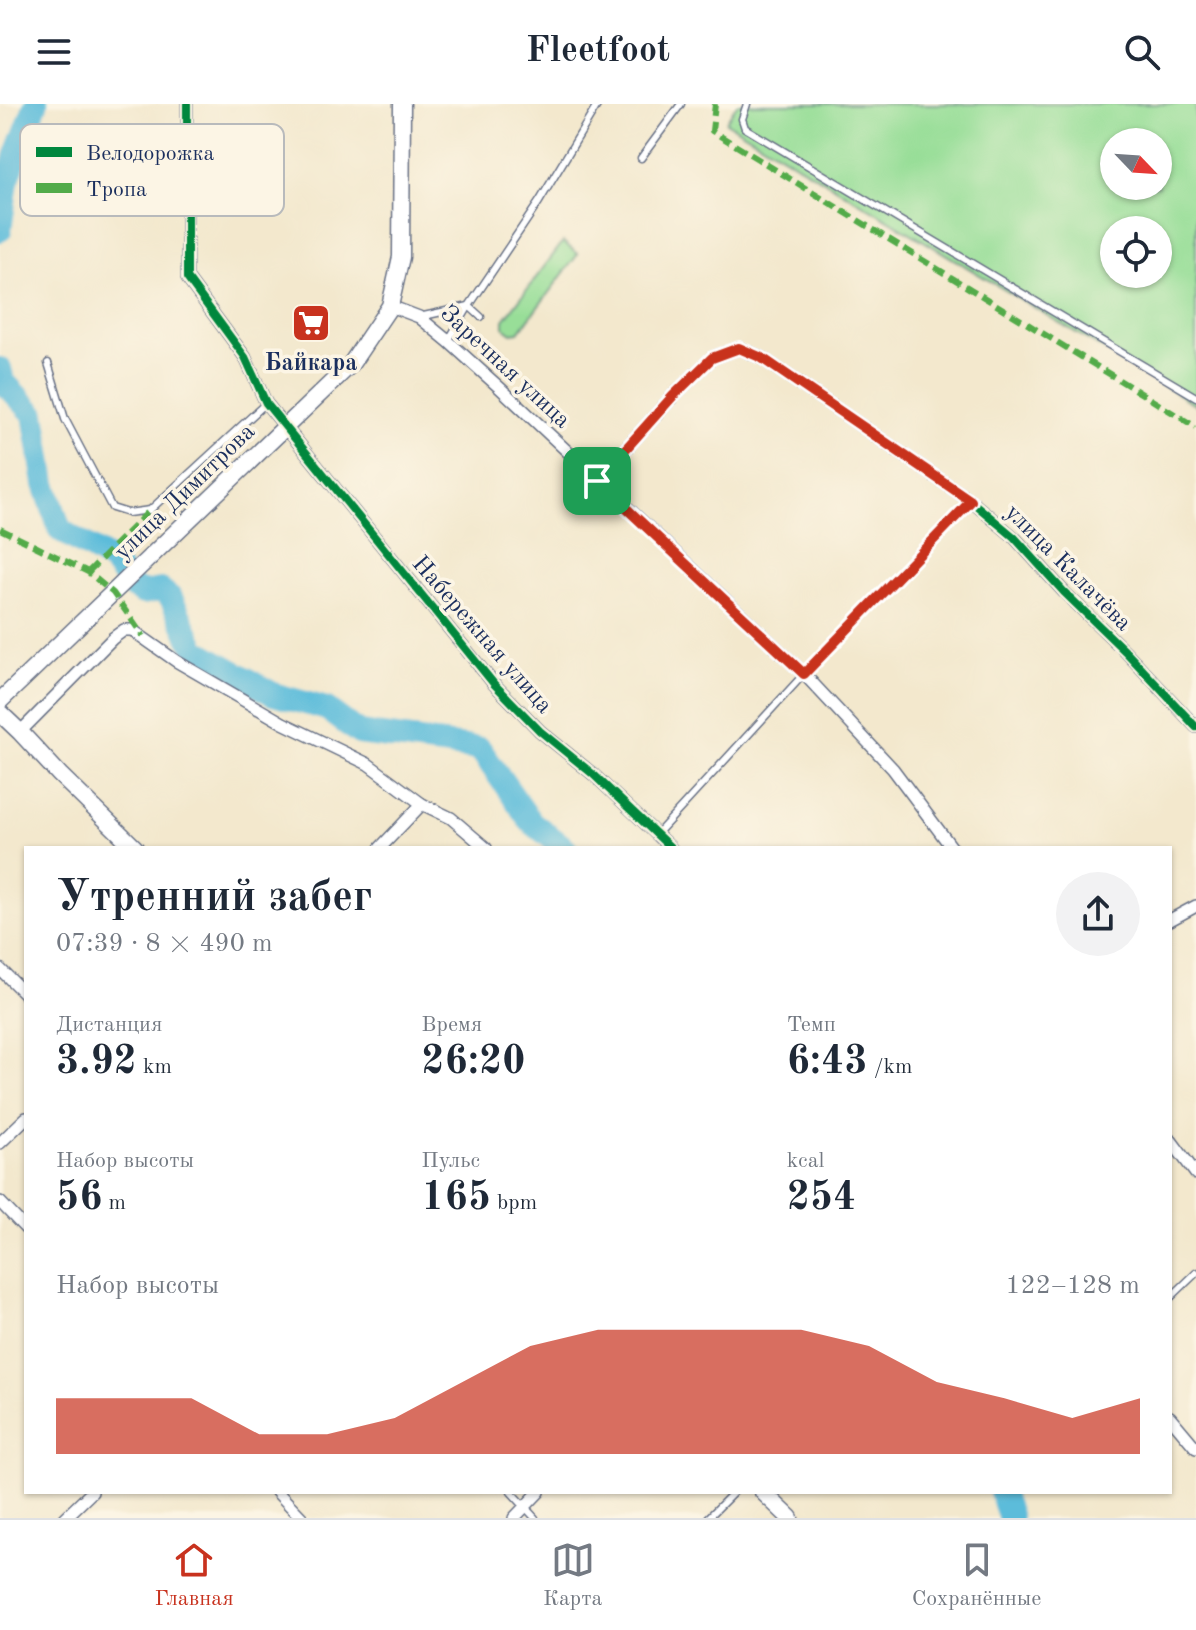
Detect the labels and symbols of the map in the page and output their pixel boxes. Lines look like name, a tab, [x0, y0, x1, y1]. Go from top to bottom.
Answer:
legend	[20, 124, 284, 216]
north arrow	[1100, 128, 1172, 200]
text: Велодорожка	[86, 143, 215, 165]
text: Тропа	[86, 179, 147, 201]
street label: Заречная улица	[435, 301, 574, 434]
supermarket icon: Байкара	[290, 302, 332, 344]
place label: Байкара	[265, 352, 357, 376]
street label: улица Димитрова	[111, 420, 260, 565]
pin	[563, 447, 631, 515]
street label: улица Калачёва	[1000, 501, 1136, 636]
street label: Набережная улица	[407, 552, 556, 719]

